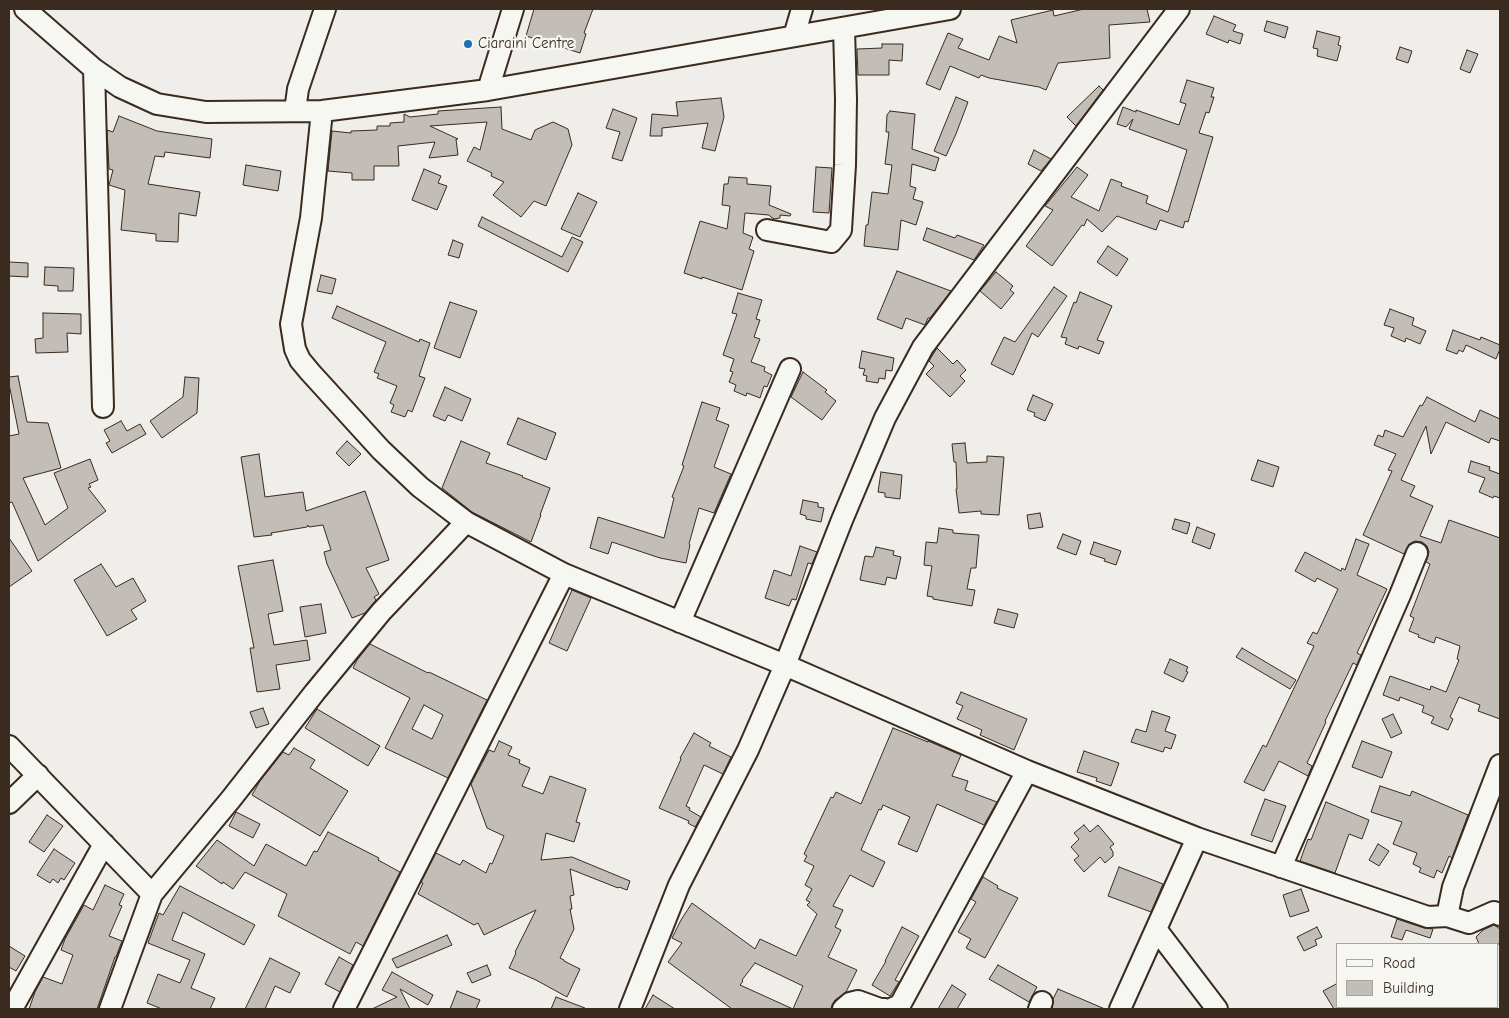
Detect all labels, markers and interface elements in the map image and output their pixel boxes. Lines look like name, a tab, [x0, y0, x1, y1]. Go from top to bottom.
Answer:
place label: Ciaraini Centre	[478, 35, 574, 53]
marker: Ciaraini Centre	[462, 38, 474, 50]
legend	[1336, 943, 1499, 1008]
text: Road	[1383, 954, 1415, 972]
text: Building	[1383, 979, 1434, 997]

